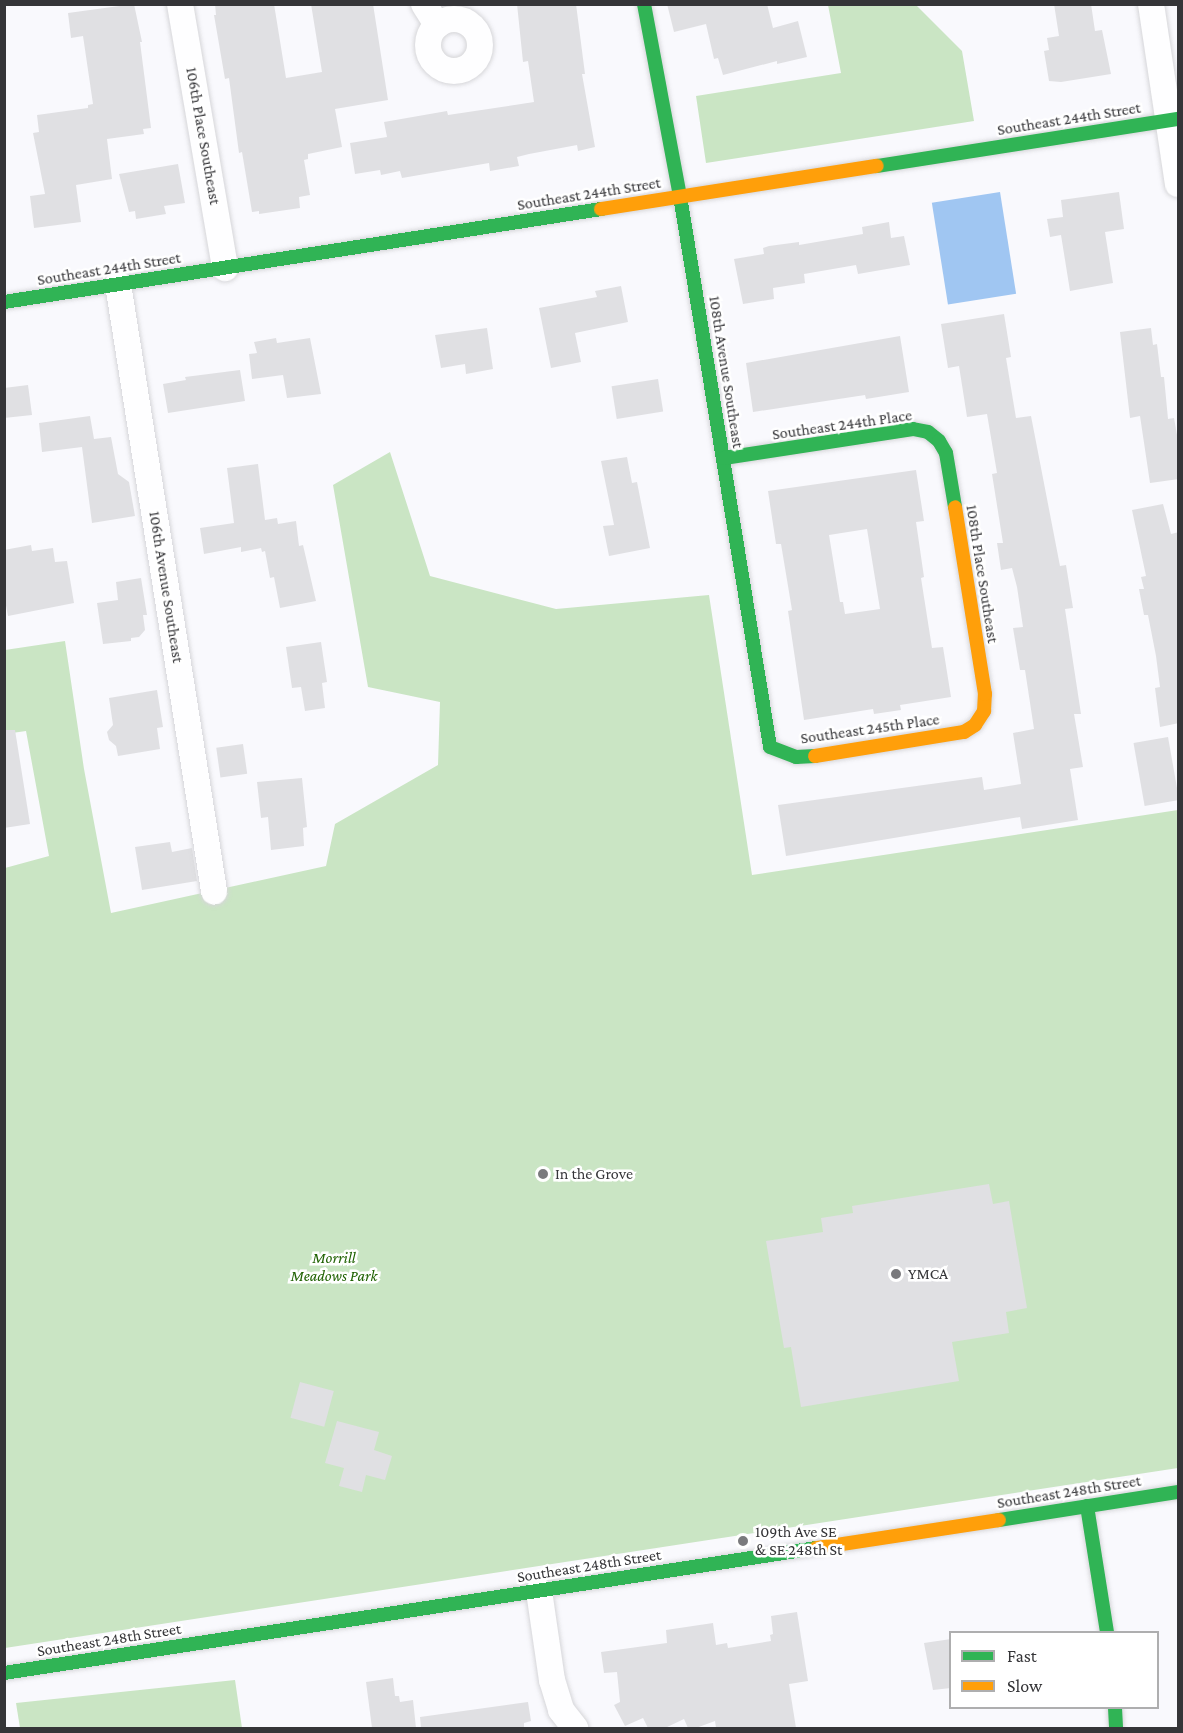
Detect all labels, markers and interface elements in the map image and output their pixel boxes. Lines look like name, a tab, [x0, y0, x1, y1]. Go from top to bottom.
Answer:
street label: 106th Place Southeast	[181, 66, 225, 206]
street label: Southeast 244th Street	[996, 98, 1142, 140]
street label: Southeast 244th Street	[516, 173, 662, 215]
street label: Southeast 244th Street	[36, 248, 182, 290]
street label: 108th Avenue Southeast	[704, 295, 748, 449]
street label: Southeast 244th Place	[771, 406, 913, 444]
street label: 108th Place Southeast	[962, 503, 1002, 645]
street label: 106th Avenue Southeast	[145, 510, 187, 664]
street label: Southeast 245th Place	[799, 710, 941, 748]
place label: In the Grove	[555, 1164, 633, 1184]
marker: In the Grove	[536, 1167, 550, 1181]
park label: Morrill Meadows Park	[290, 1248, 378, 1286]
place label: YMCA	[908, 1264, 948, 1284]
marker: YMCA	[889, 1267, 903, 1281]
street label: Southeast 248th Street	[996, 1471, 1142, 1513]
place label: 109th Ave SE & SE 248th St	[755, 1522, 842, 1560]
marker: 109th Ave SE & SE 248th St	[736, 1534, 750, 1548]
street label: Southeast 248th Street	[516, 1545, 662, 1587]
street label: Southeast 248th Street	[36, 1619, 182, 1661]
legend	[949, 1631, 1159, 1709]
text: Fast	[1007, 1646, 1037, 1666]
text: Slow	[1007, 1676, 1042, 1696]

